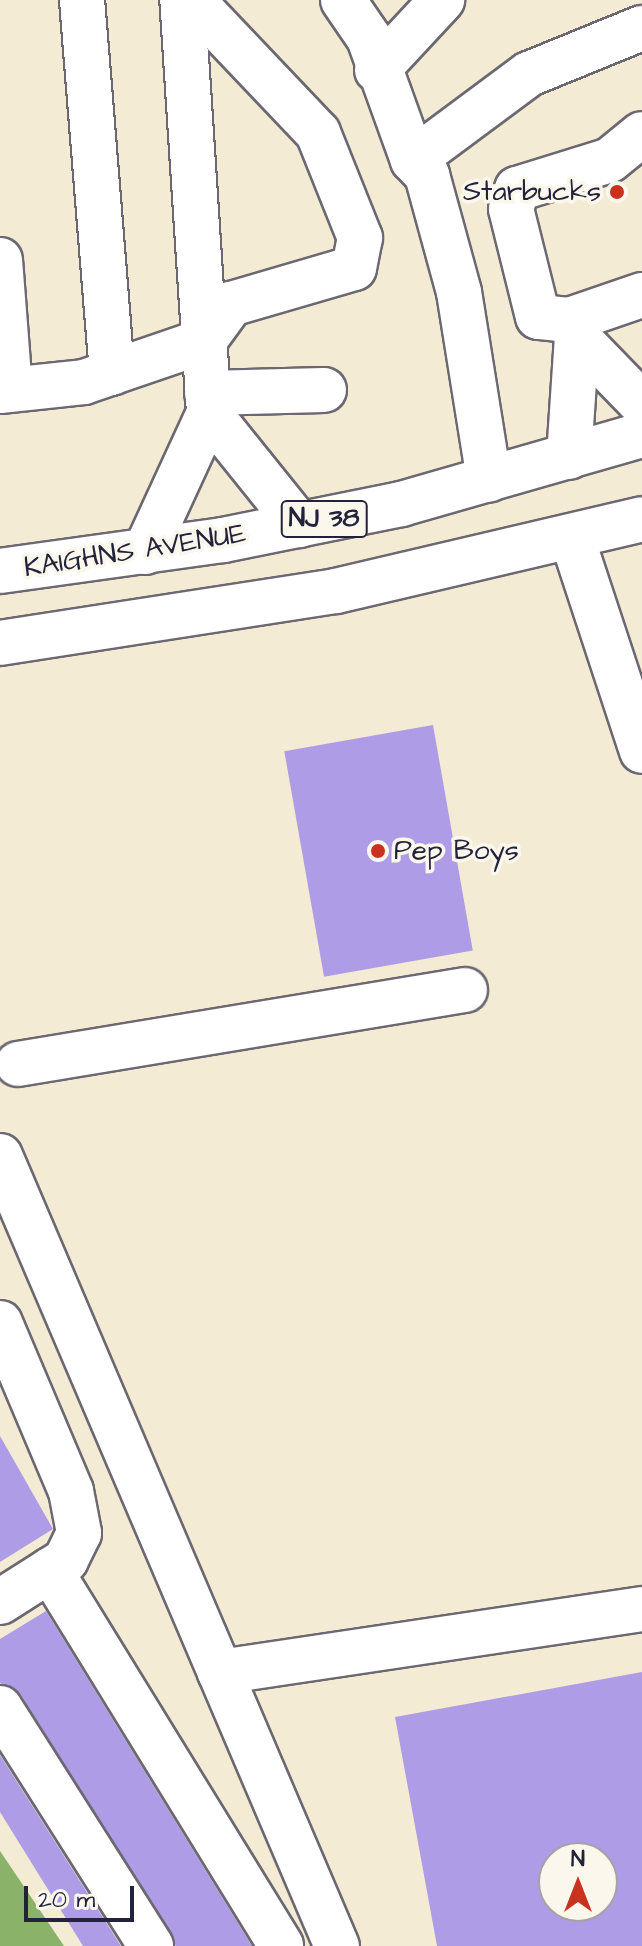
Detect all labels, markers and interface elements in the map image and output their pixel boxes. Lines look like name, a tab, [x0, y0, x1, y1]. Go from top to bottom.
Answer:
place label: Starbucks	[463, 175, 601, 209]
marker: Starbucks	[608, 183, 626, 201]
road number: NJ 38	[280, 497, 368, 541]
street label: KAIGHNS AVENUE	[22, 517, 248, 585]
place label: Pep Boys	[394, 834, 519, 868]
marker: Pep Boys	[369, 842, 387, 860]
north arrow	[538, 1842, 618, 1922]
text: N	[571, 1844, 585, 1875]
scale bar	[28, 1870, 138, 1920]
text: 20 m	[38, 1883, 95, 1917]

